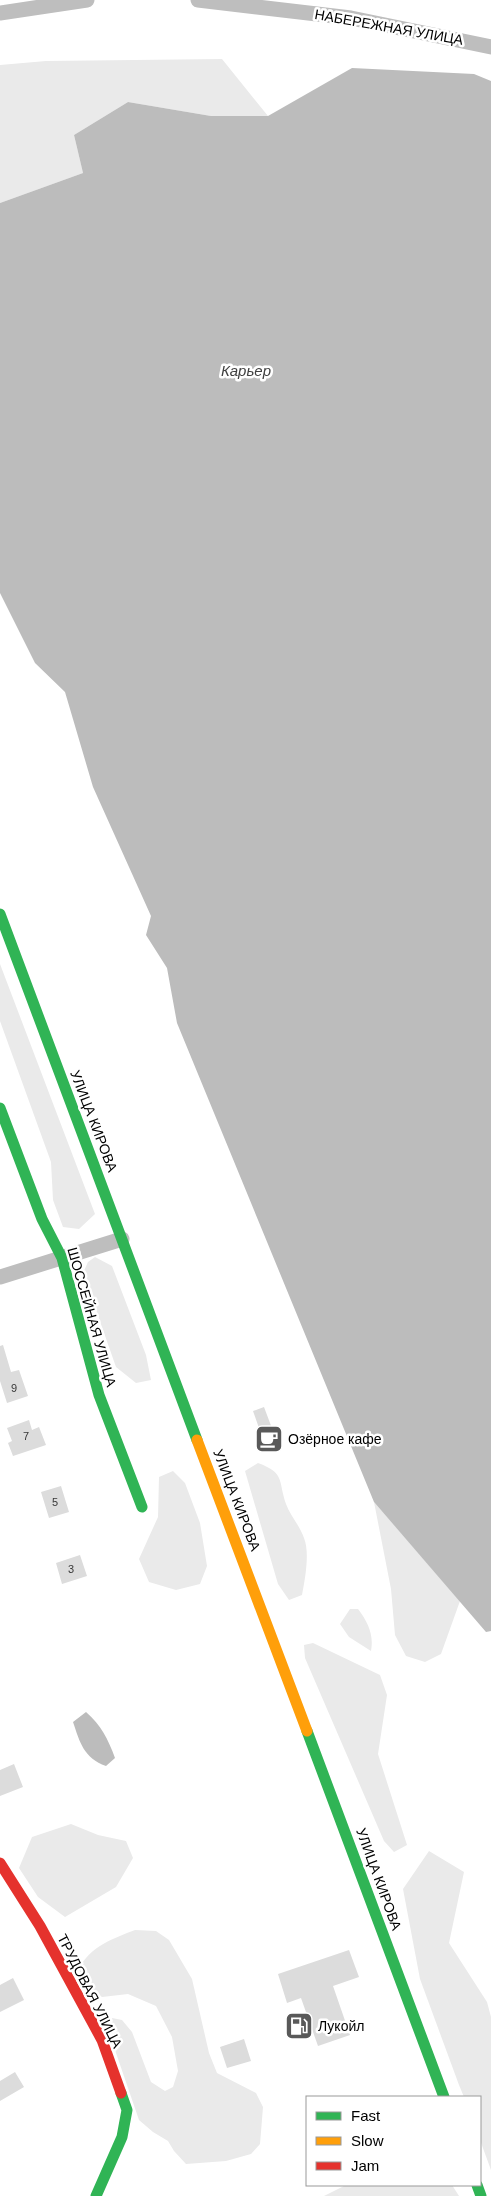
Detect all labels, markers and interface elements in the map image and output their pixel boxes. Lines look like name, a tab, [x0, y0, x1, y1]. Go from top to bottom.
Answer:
street label: НАБЕРЕЖНАЯ УЛИЦА	[314, 6, 465, 48]
water label: Карьер	[221, 362, 271, 379]
street label: УЛИЦА КИРОВА	[67, 1068, 121, 1175]
street label: ШОССЕЙНАЯ УЛИЦА	[64, 1245, 121, 1389]
house number: 9	[11, 1382, 17, 1394]
cafe icon: Озёрное кафе	[254, 1424, 284, 1454]
house number: 7	[23, 1430, 29, 1442]
place label: Озёрное кафе	[288, 1431, 382, 1447]
street label: УЛИЦА КИРОВА	[210, 1447, 264, 1554]
house number: 5	[52, 1496, 58, 1508]
house number: 3	[68, 1563, 74, 1575]
street label: УЛИЦА КИРОВА	[353, 1826, 405, 1933]
street label: ТРУДОВАЯ УЛИЦА	[54, 1931, 126, 2051]
fuel station icon: Лукойл	[284, 2011, 314, 2041]
place label: Лукойл	[318, 2018, 364, 2034]
legend	[306, 2096, 481, 2186]
text: Fast	[351, 2107, 381, 2124]
text: Slow	[351, 2132, 384, 2149]
text: Jam	[351, 2157, 379, 2174]

